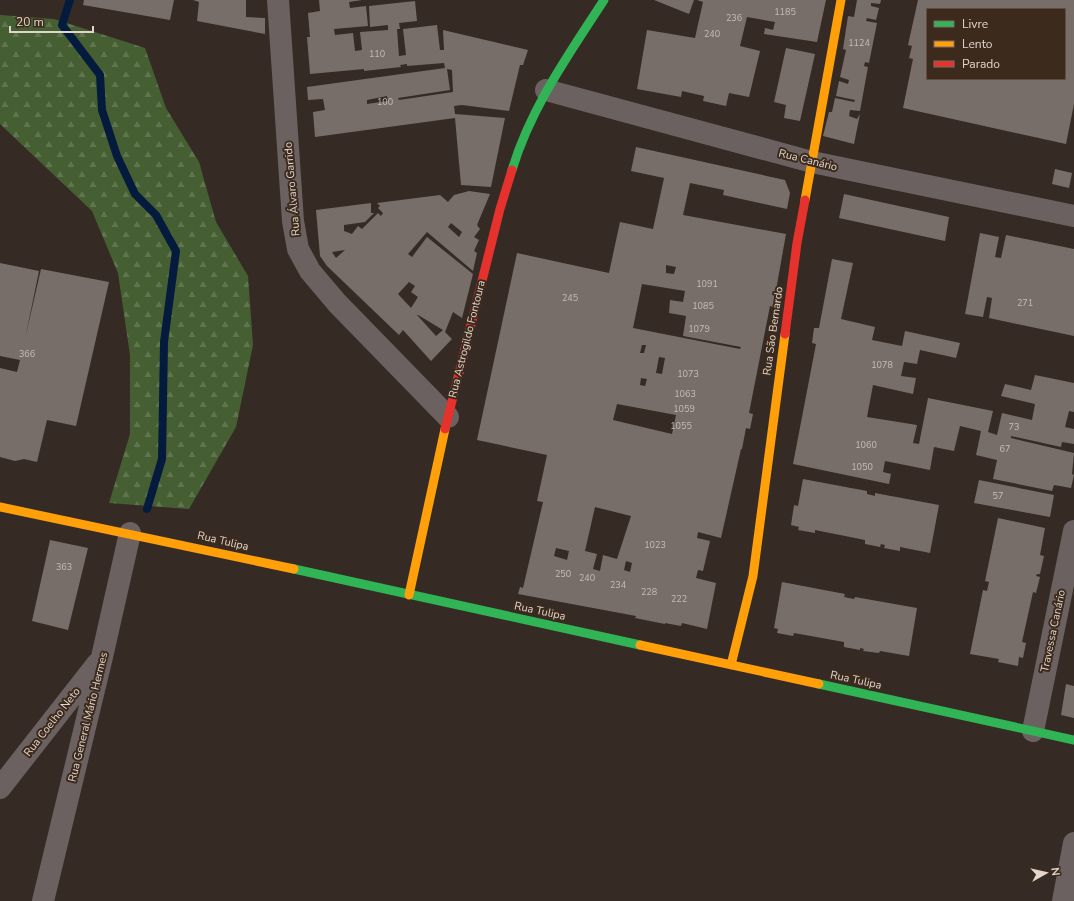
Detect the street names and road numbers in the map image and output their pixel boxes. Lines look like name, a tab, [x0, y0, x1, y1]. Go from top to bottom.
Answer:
street label: Rua Álvaro Garrido	[279, 141, 304, 237]
street label: Rua Canário	[777, 145, 839, 175]
street label: Rua Astrogildo Fontoura	[445, 278, 489, 399]
street label: Rua São Bernardo	[759, 286, 787, 376]
street label: Rua Tulipa	[196, 528, 250, 554]
street label: Travessa Canário	[1037, 588, 1069, 674]
street label: Rua Tulipa	[513, 598, 567, 624]
street label: Rua General Mário Hermes	[65, 651, 111, 783]
street label: Rua Tulipa	[829, 667, 883, 693]
street label: Rua Coelho Neto	[20, 684, 84, 760]

